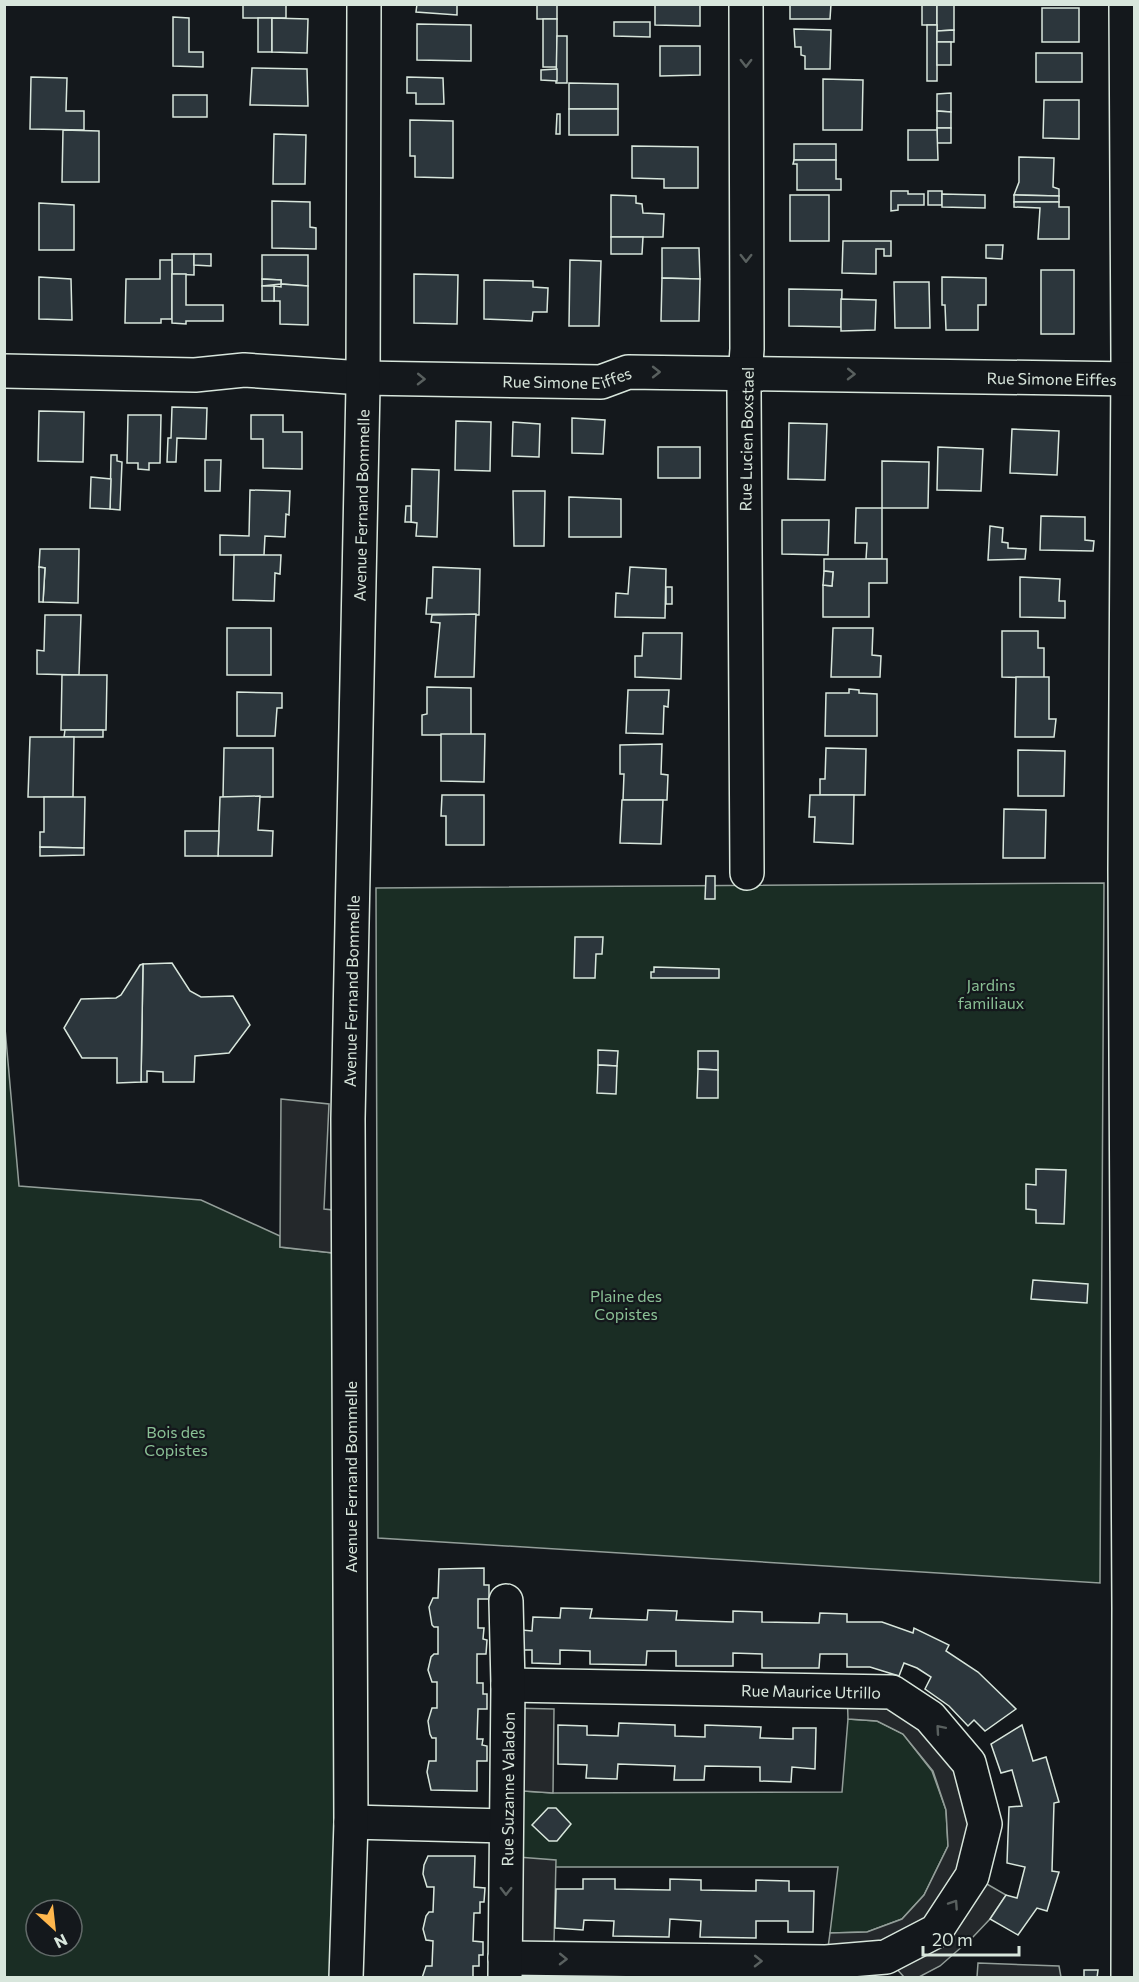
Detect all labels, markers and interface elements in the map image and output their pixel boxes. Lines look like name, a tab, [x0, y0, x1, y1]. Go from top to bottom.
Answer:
one-way arrow	[740, 58, 752, 67]
one-way arrow	[740, 253, 753, 262]
street label: Rue Simone Eiffes	[502, 362, 634, 391]
one-way arrow	[652, 366, 661, 378]
street label: Rue Lucien Boxstael	[735, 367, 757, 511]
street label: Rue Simone Eiffes	[986, 367, 1117, 388]
one-way arrow	[847, 368, 856, 381]
one-way arrow	[417, 373, 426, 385]
street label: Avenue Fernand Bommelle	[349, 409, 372, 601]
street label: Avenue Fernand Bommelle	[339, 895, 362, 1087]
park label: Jardins familiaux	[958, 975, 1025, 1012]
park label: Plaine des Copistes	[590, 1286, 662, 1323]
street label: Avenue Fernand Bommelle	[341, 1381, 360, 1573]
park label: Bois des Copistes	[144, 1422, 208, 1459]
street label: Rue Maurice Utrillo	[741, 1680, 881, 1702]
street label: Rue Suzanne Valadon	[497, 1712, 517, 1866]
one-way arrow	[936, 1725, 947, 1736]
one-way arrow	[500, 1886, 512, 1895]
north arrow	[24, 1898, 84, 1958]
one-way arrow	[946, 1900, 958, 1910]
scale bar	[923, 1919, 1019, 1957]
text: 20 m	[932, 1928, 973, 1950]
text: N	[51, 1931, 71, 1953]
one-way arrow	[559, 1953, 568, 1965]
one-way arrow	[754, 1955, 763, 1967]

